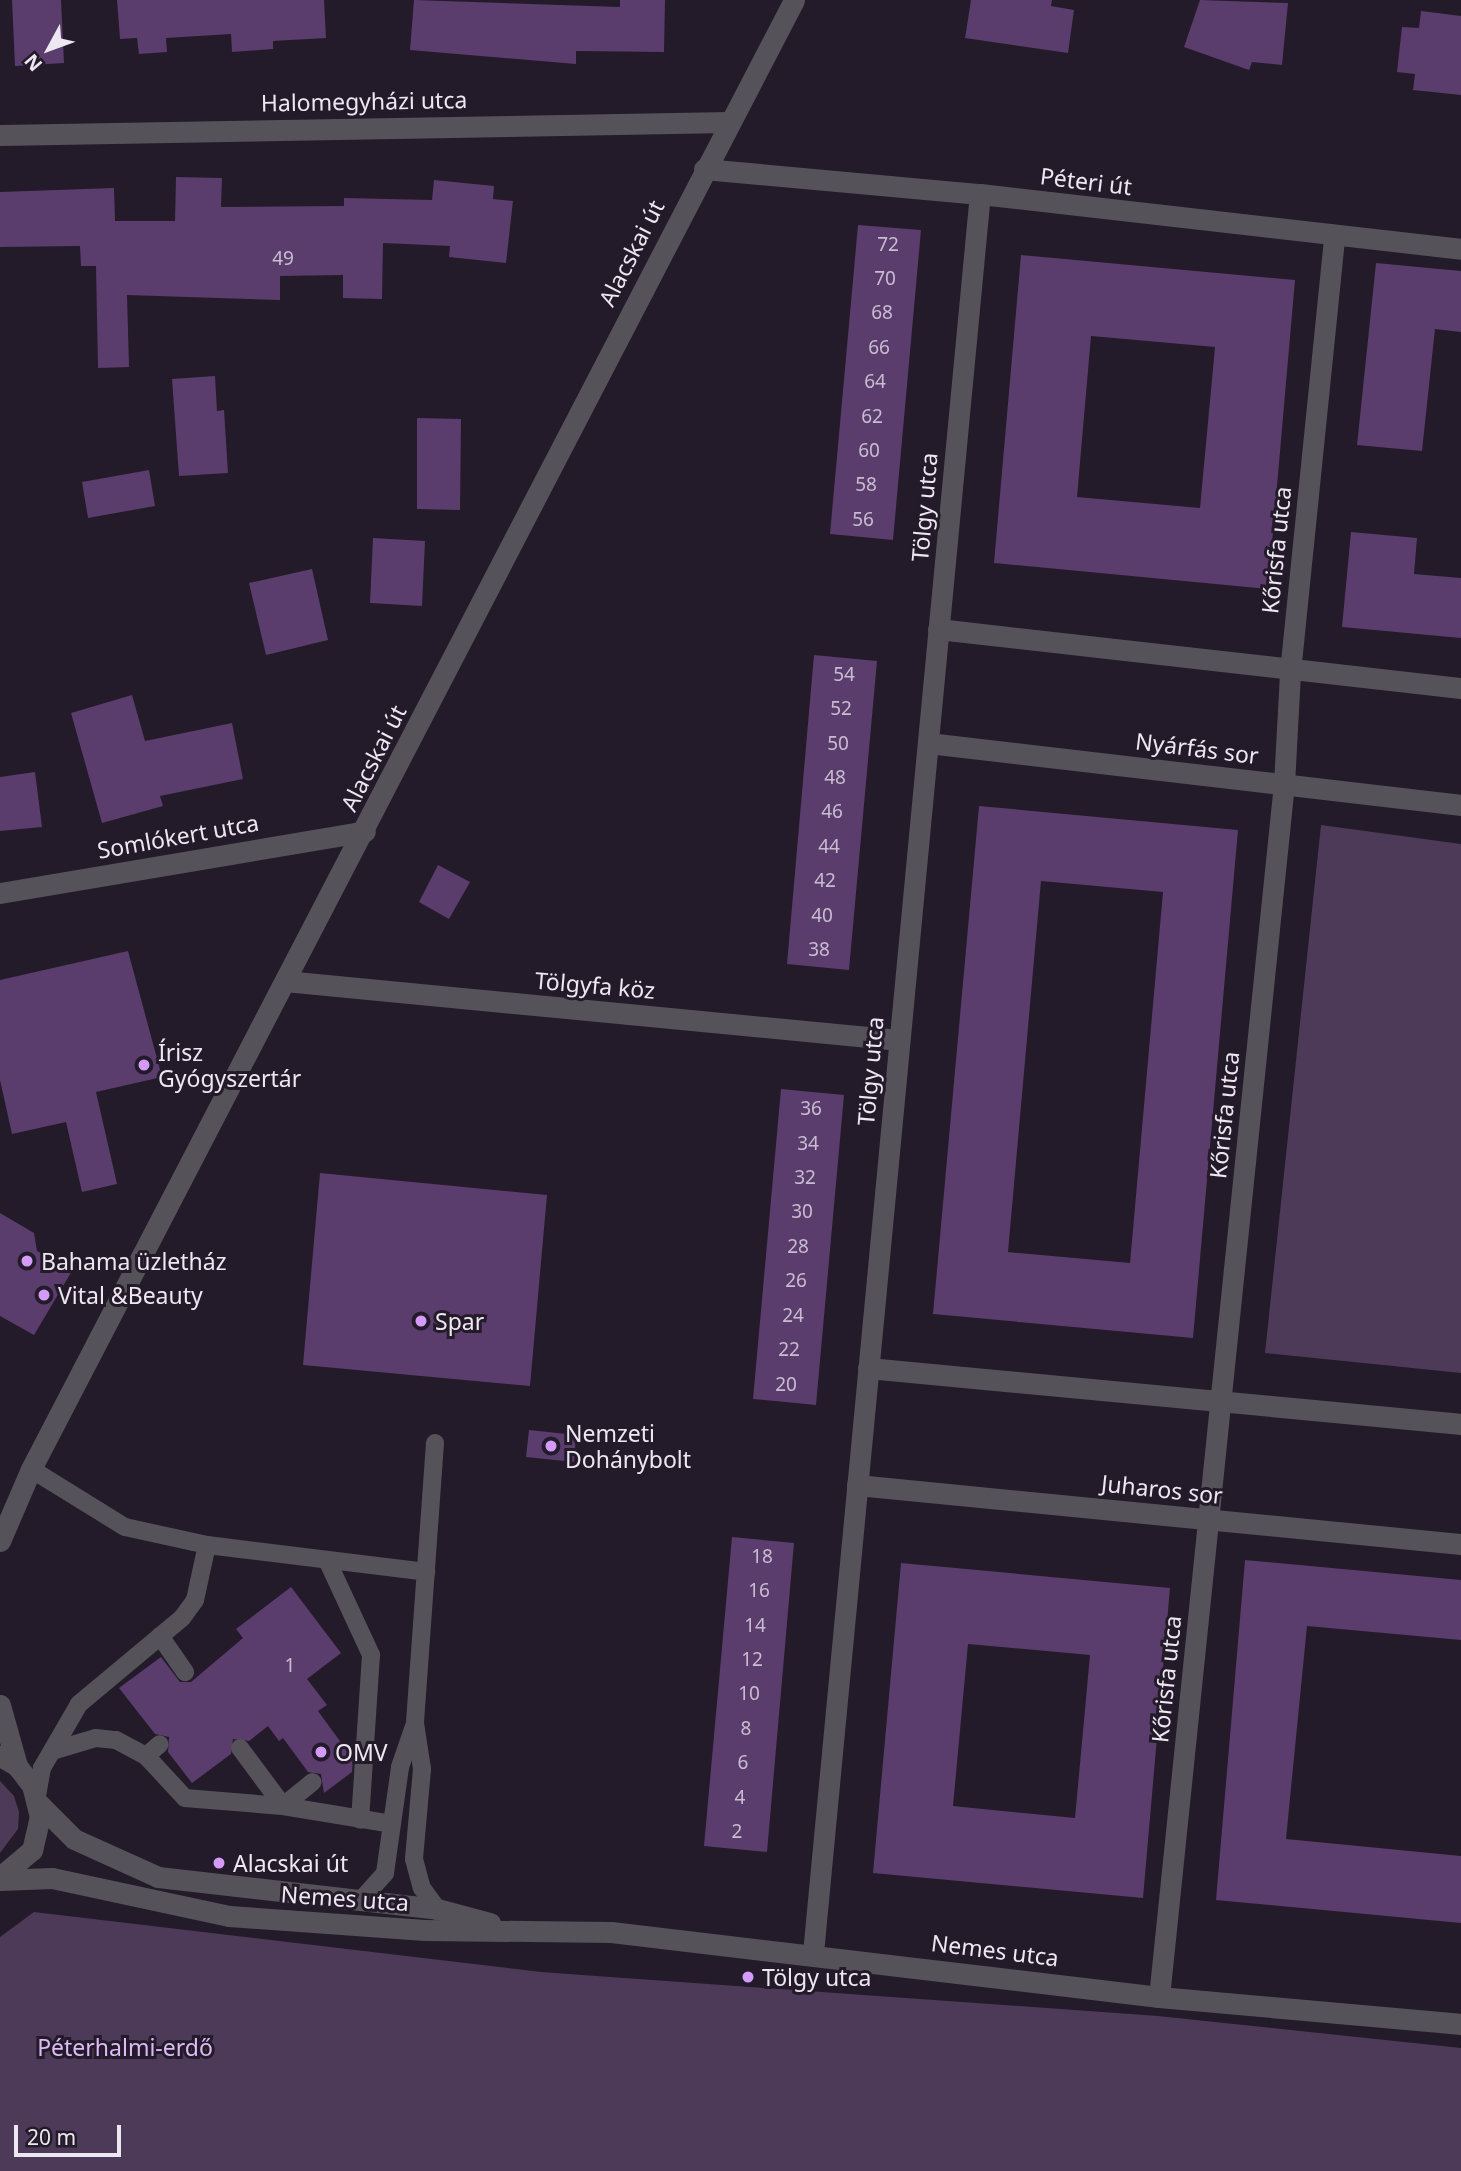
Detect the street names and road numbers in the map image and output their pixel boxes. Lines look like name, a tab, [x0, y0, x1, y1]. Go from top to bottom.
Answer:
street label: Halomegyházi utca	[261, 85, 467, 117]
street label: Péteri út	[1039, 162, 1133, 200]
street label: Alacskai út	[593, 195, 669, 311]
street label: Tölgy utca	[905, 451, 943, 563]
street label: Kőrisfa utca	[1256, 485, 1296, 615]
street label: Alacskai út	[335, 700, 411, 816]
street label: Nyárfás sor	[1134, 727, 1260, 769]
street label: Somlókert utca	[95, 808, 261, 864]
street label: Tölgyfa köz	[534, 966, 656, 1004]
street label: Tölgy utca	[851, 1015, 889, 1127]
street label: Kőrisfa utca	[1204, 1050, 1244, 1180]
street label: Juharos sor	[1100, 1469, 1224, 1509]
street label: Kőrisfa utca	[1146, 1614, 1186, 1744]
street label: Nemes utca	[280, 1880, 410, 1916]
street label: Nemes utca	[930, 1928, 1060, 1972]

